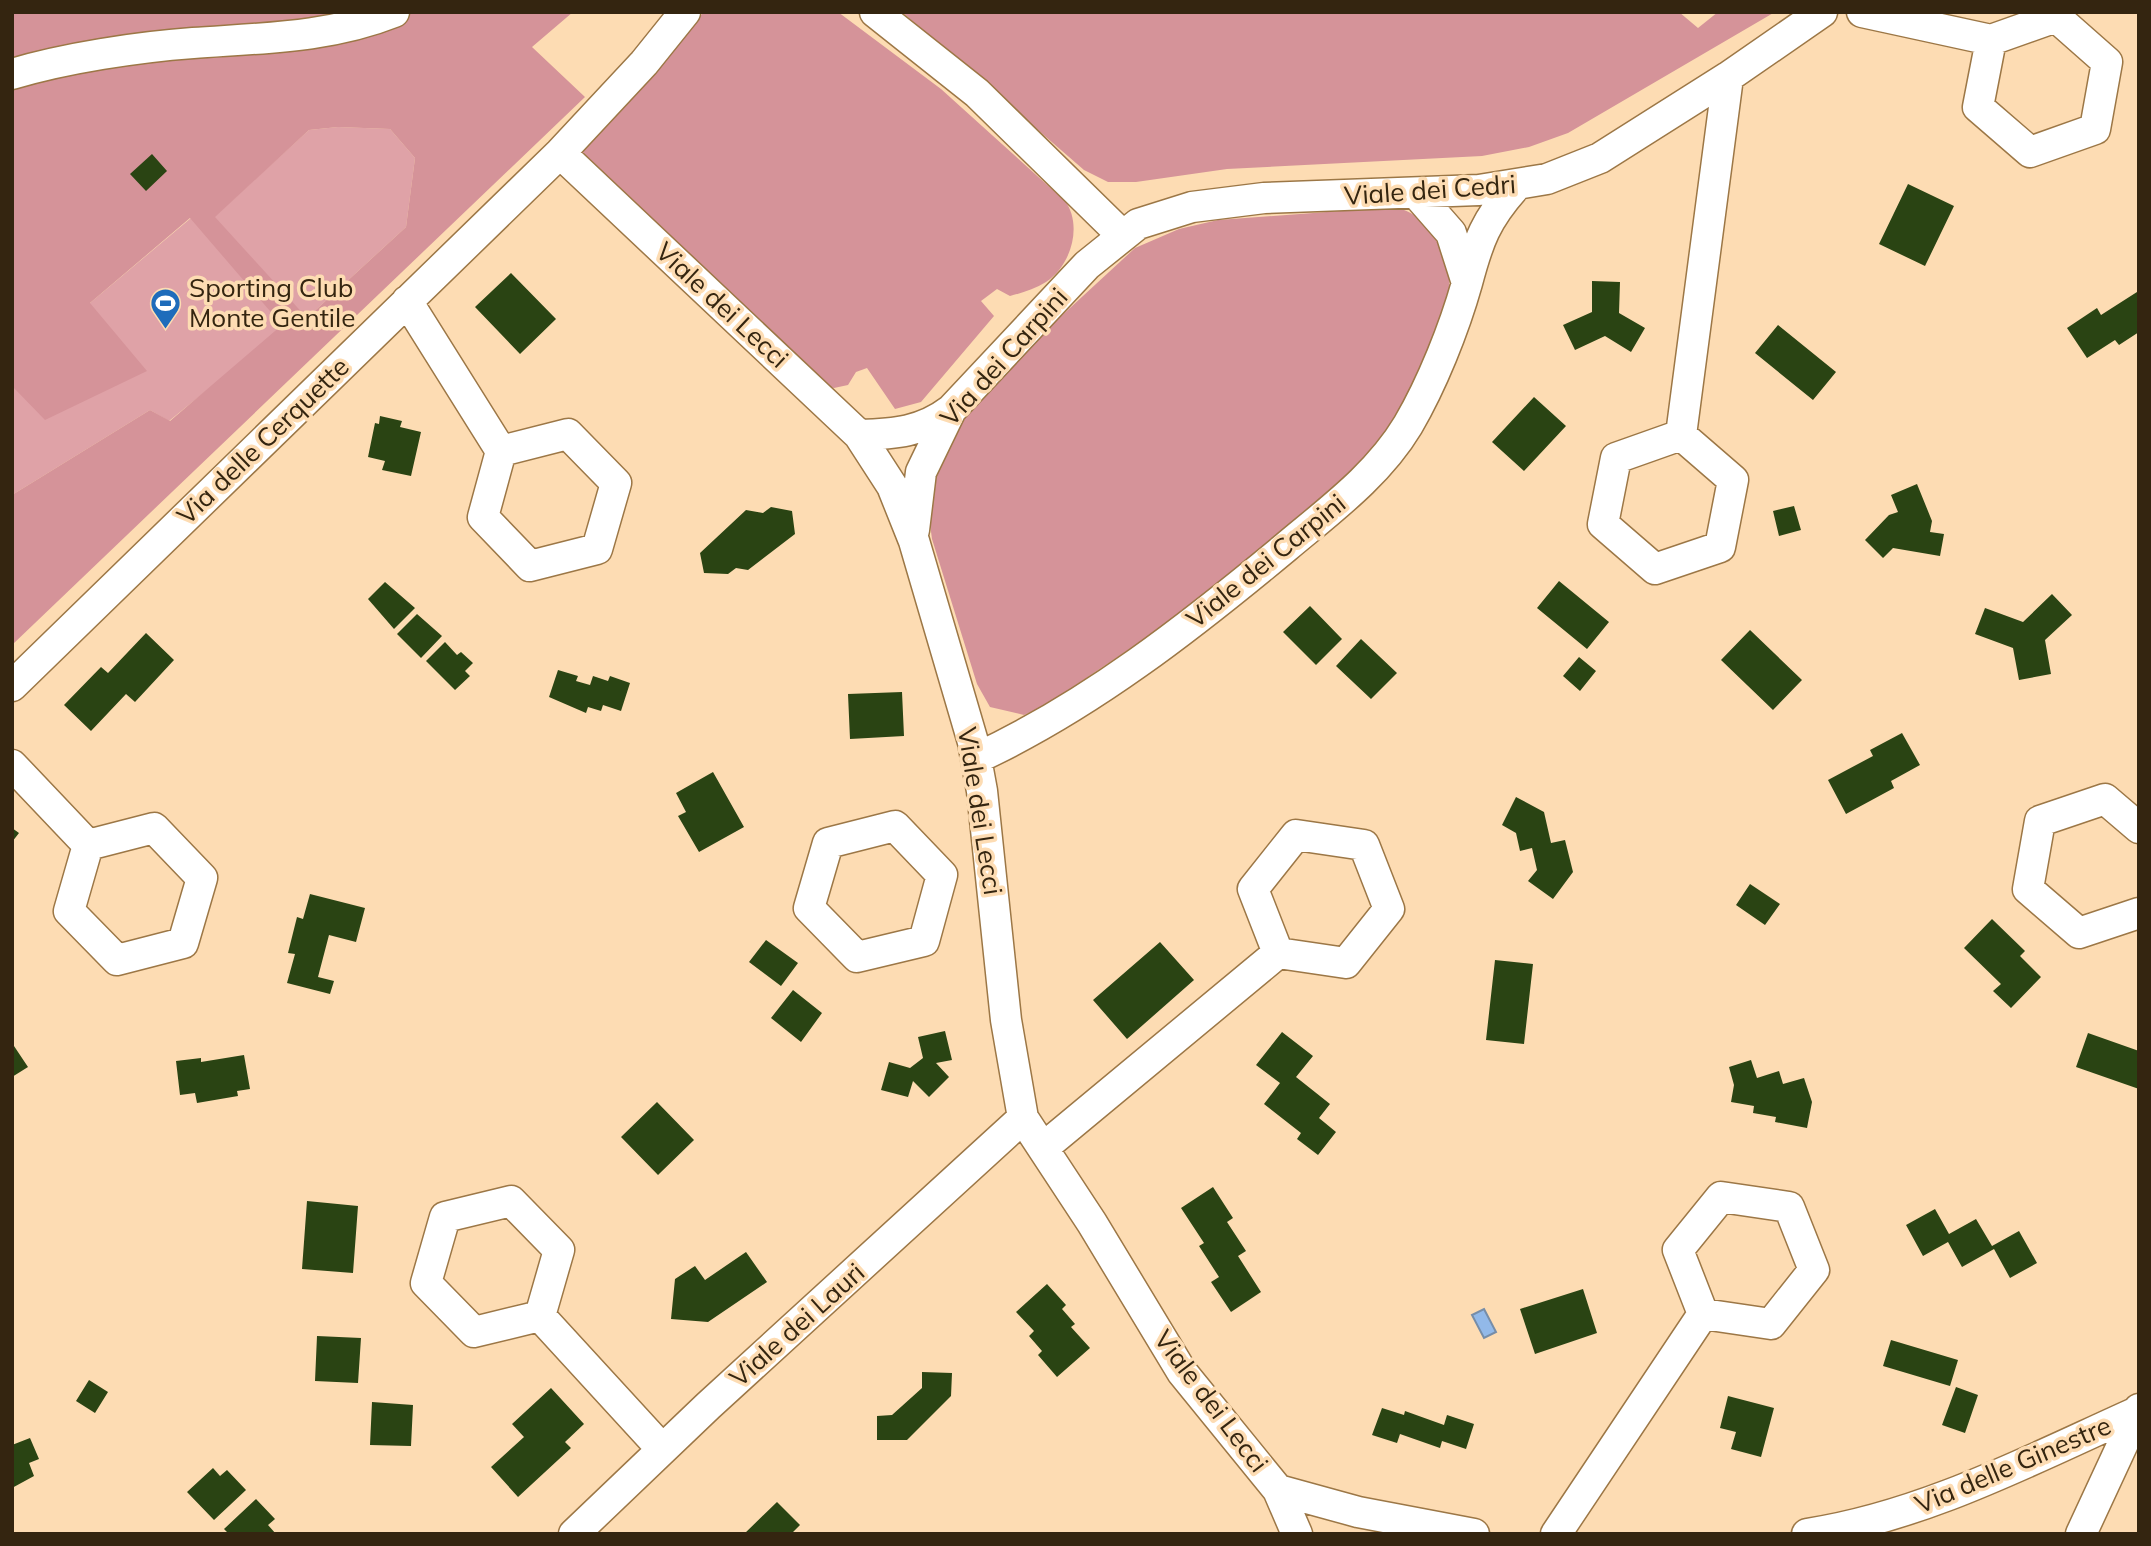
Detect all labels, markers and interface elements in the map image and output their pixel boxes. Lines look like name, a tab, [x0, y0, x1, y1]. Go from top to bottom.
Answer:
street label: Viale dei Cedri	[1343, 167, 1517, 212]
street label: Viale dei Lecci	[649, 235, 796, 375]
place label: Sporting Club Monte Gentile	[189, 271, 355, 334]
street label: Via dei Carpini	[933, 281, 1074, 433]
sports icon: Sporting Club Monte Gentile	[149, 286, 183, 330]
street label: Via delle Cerquette	[170, 350, 356, 531]
street label: Viale dei Carpini	[1179, 486, 1352, 635]
street label: Viale dei Lecci	[951, 725, 1010, 897]
street label: Viale dei Lauri	[722, 1255, 871, 1394]
street label: Viale dei Lecci	[1147, 1323, 1276, 1478]
street label: Via delle Ginestre	[1910, 1408, 2116, 1521]

